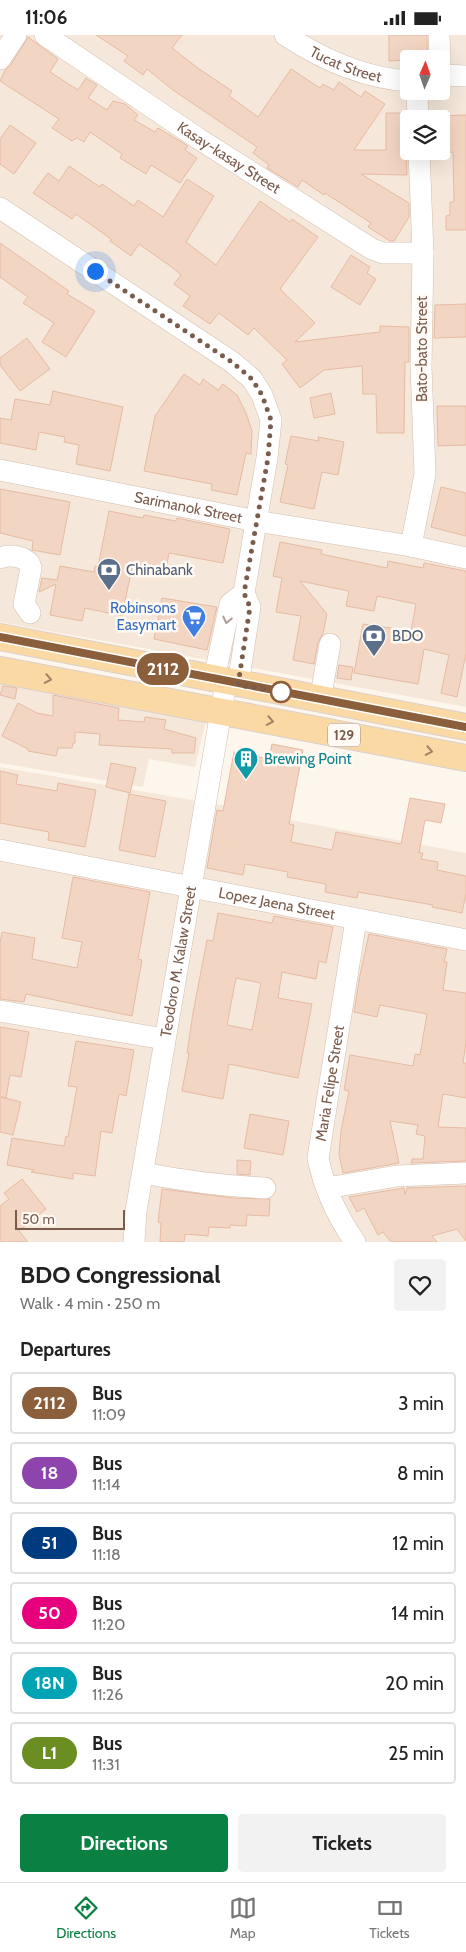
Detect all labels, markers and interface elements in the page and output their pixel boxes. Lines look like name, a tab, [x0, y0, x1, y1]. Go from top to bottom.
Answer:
text: 11:06	[25, 6, 67, 29]
street label: Tucat Street	[307, 43, 383, 86]
north arrow	[400, 50, 450, 100]
map controls	[400, 50, 450, 160]
button: layers	[400, 110, 450, 160]
street label: Kasay-kasay Street	[174, 118, 284, 197]
your location	[83, 259, 108, 284]
street label: Bato-bato Street	[413, 296, 431, 402]
street label: Sarimanok Street	[133, 488, 244, 527]
bank icon: Chinabank	[96, 557, 122, 591]
place label: Chinabank	[126, 561, 193, 579]
place label: Robinsons Easymart	[110, 599, 176, 634]
supermarket icon: Robinsons Easymart	[181, 604, 207, 638]
one-way arrow	[222, 615, 233, 624]
bank icon: BDO	[361, 623, 387, 657]
place label: BDO	[392, 627, 423, 645]
line badge: 2112	[128, 653, 198, 685]
text: 2112	[147, 658, 179, 680]
one-way arrow	[43, 673, 52, 683]
unlabelled marker	[270, 681, 292, 703]
one-way arrow	[265, 715, 274, 726]
road number: 129	[328, 723, 360, 747]
building icon: Brewing Point	[233, 746, 259, 780]
one-way arrow	[425, 746, 434, 756]
place label: Brewing Point	[264, 750, 352, 768]
street label: Lopez Jaena Street	[217, 883, 337, 924]
street label: Teodoro M. Kalaw Street	[157, 885, 200, 1039]
street label: Maria Felipe Street	[312, 1024, 348, 1143]
scale bar	[15, 1207, 125, 1230]
text: 50 m	[22, 1210, 55, 1228]
button: heart	[394, 1259, 446, 1311]
text: BDO Congressional	[20, 1260, 221, 1289]
text: Walk · 4 min · 250 m	[20, 1294, 160, 1313]
text: Departures	[20, 1338, 111, 1361]
text: Bus	[92, 1382, 122, 1405]
text: 2112	[33, 1392, 66, 1414]
text: 3 min	[398, 1392, 444, 1415]
text: 11:09	[92, 1405, 126, 1424]
text: Bus	[92, 1452, 122, 1475]
text: 18	[41, 1462, 58, 1484]
text: 8 min	[397, 1462, 444, 1485]
text: 11:14	[92, 1475, 120, 1494]
text: Bus	[92, 1522, 122, 1545]
text: 51	[41, 1532, 58, 1554]
text: 12 min	[392, 1532, 444, 1555]
text: 11:18	[92, 1545, 121, 1564]
text: Bus	[92, 1592, 122, 1615]
text: 50	[38, 1602, 61, 1624]
text: 14 min	[391, 1602, 444, 1625]
text: 11:20	[92, 1615, 125, 1634]
text: Bus	[92, 1662, 122, 1685]
text: 18N	[34, 1672, 65, 1694]
text: 20 min	[385, 1672, 444, 1695]
text: 11:26	[92, 1685, 123, 1704]
text: Bus	[92, 1732, 122, 1755]
text: L1	[42, 1742, 57, 1764]
text: 25 min	[388, 1742, 444, 1765]
text: 11:31	[92, 1755, 120, 1774]
button: Directions	[20, 1814, 228, 1872]
button: Tickets	[238, 1814, 446, 1872]
tab: Directions	[56, 1894, 116, 1942]
tab: Map	[229, 1894, 257, 1942]
tab: Tickets	[369, 1894, 410, 1942]

